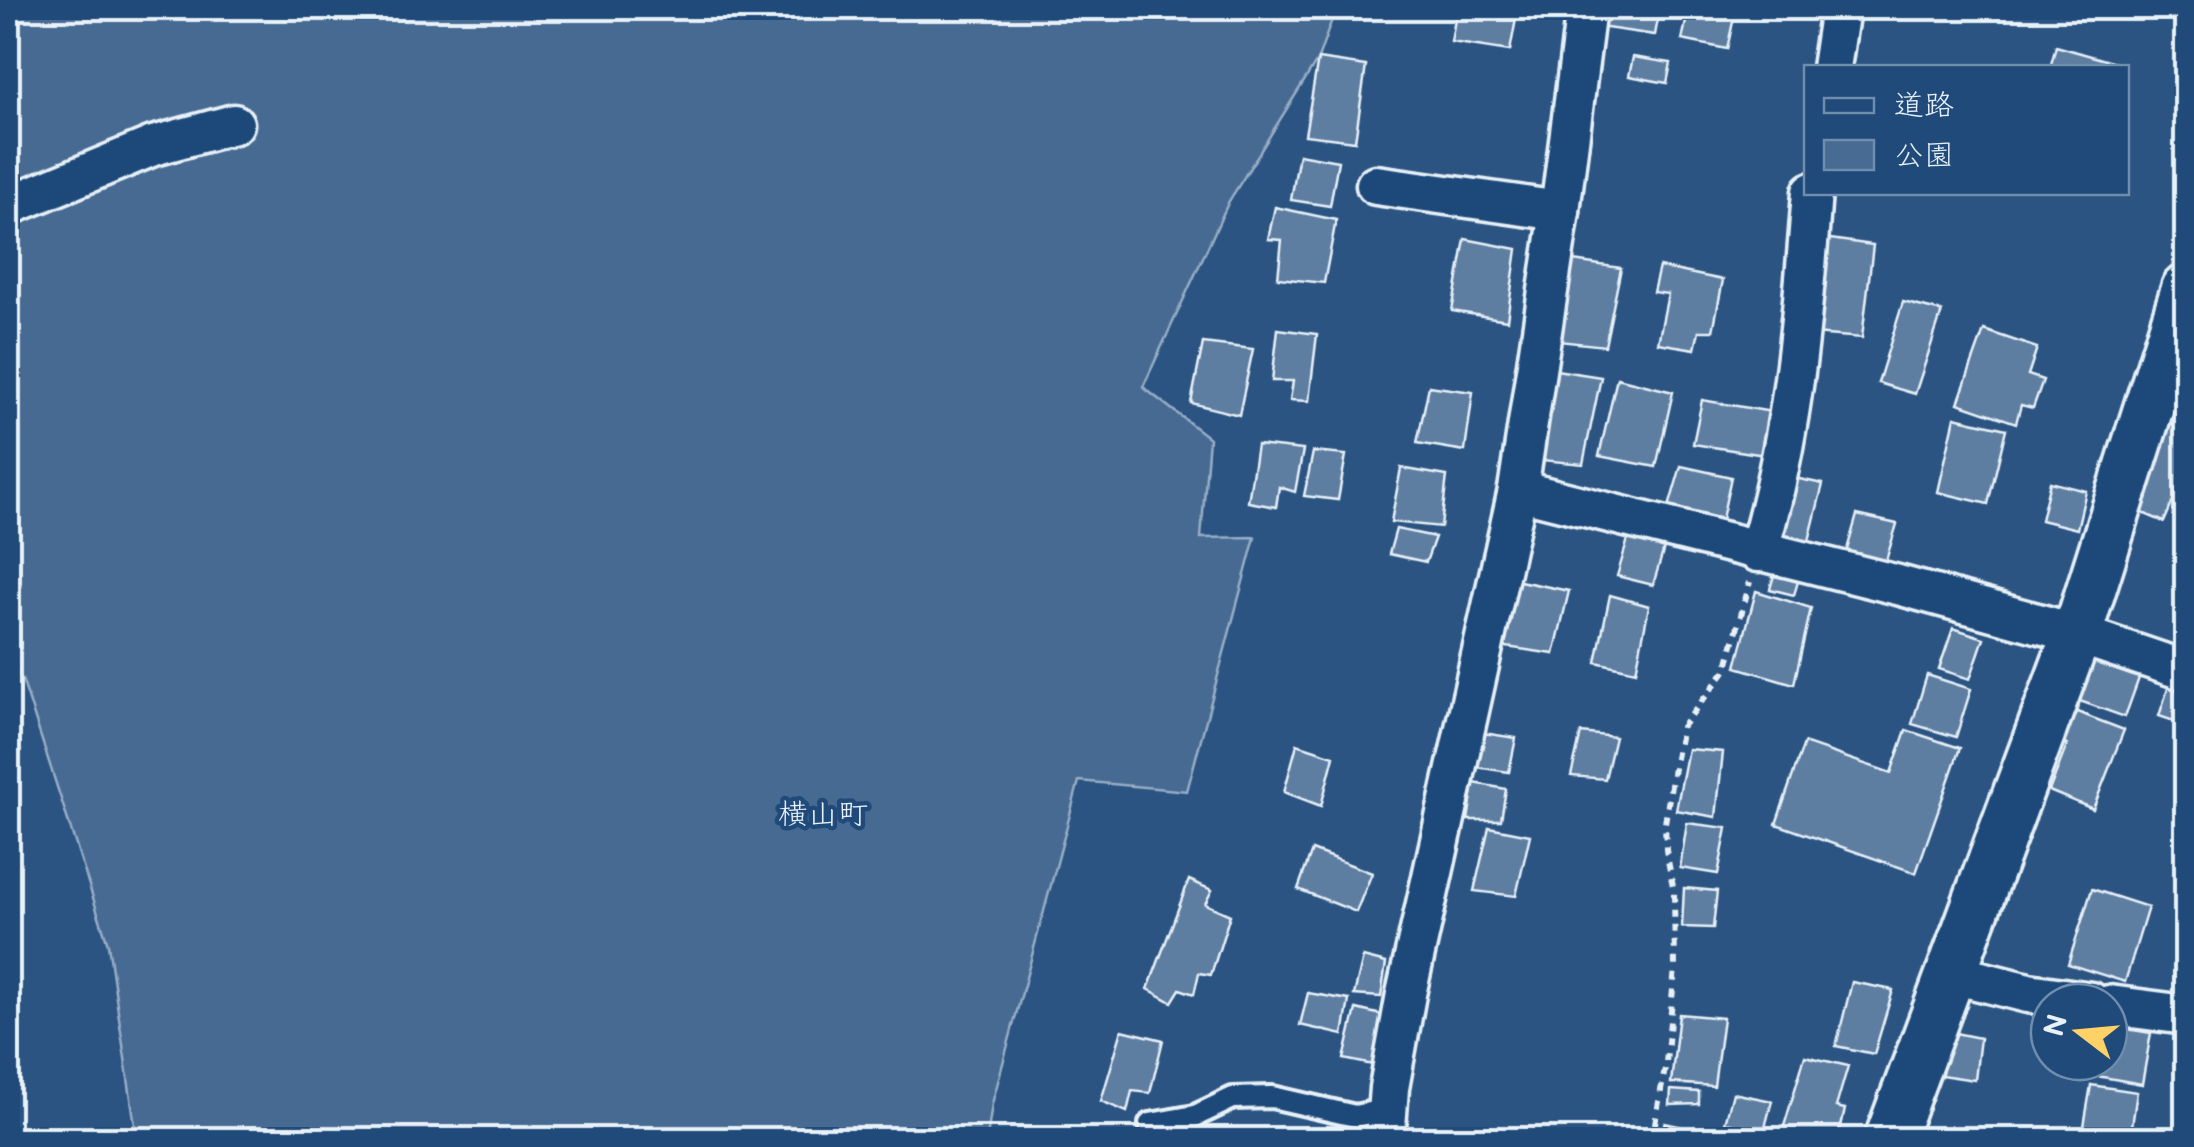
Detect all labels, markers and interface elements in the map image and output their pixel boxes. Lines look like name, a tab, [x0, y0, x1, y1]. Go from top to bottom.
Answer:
legend	[1804, 65, 2129, 195]
text: 道路	[1894, 88, 1954, 124]
text: 公園	[1894, 138, 1954, 174]
district label: 横山町	[778, 797, 868, 833]
north arrow	[2029, 982, 2129, 1082]
text: N	[2038, 1011, 2075, 1040]

